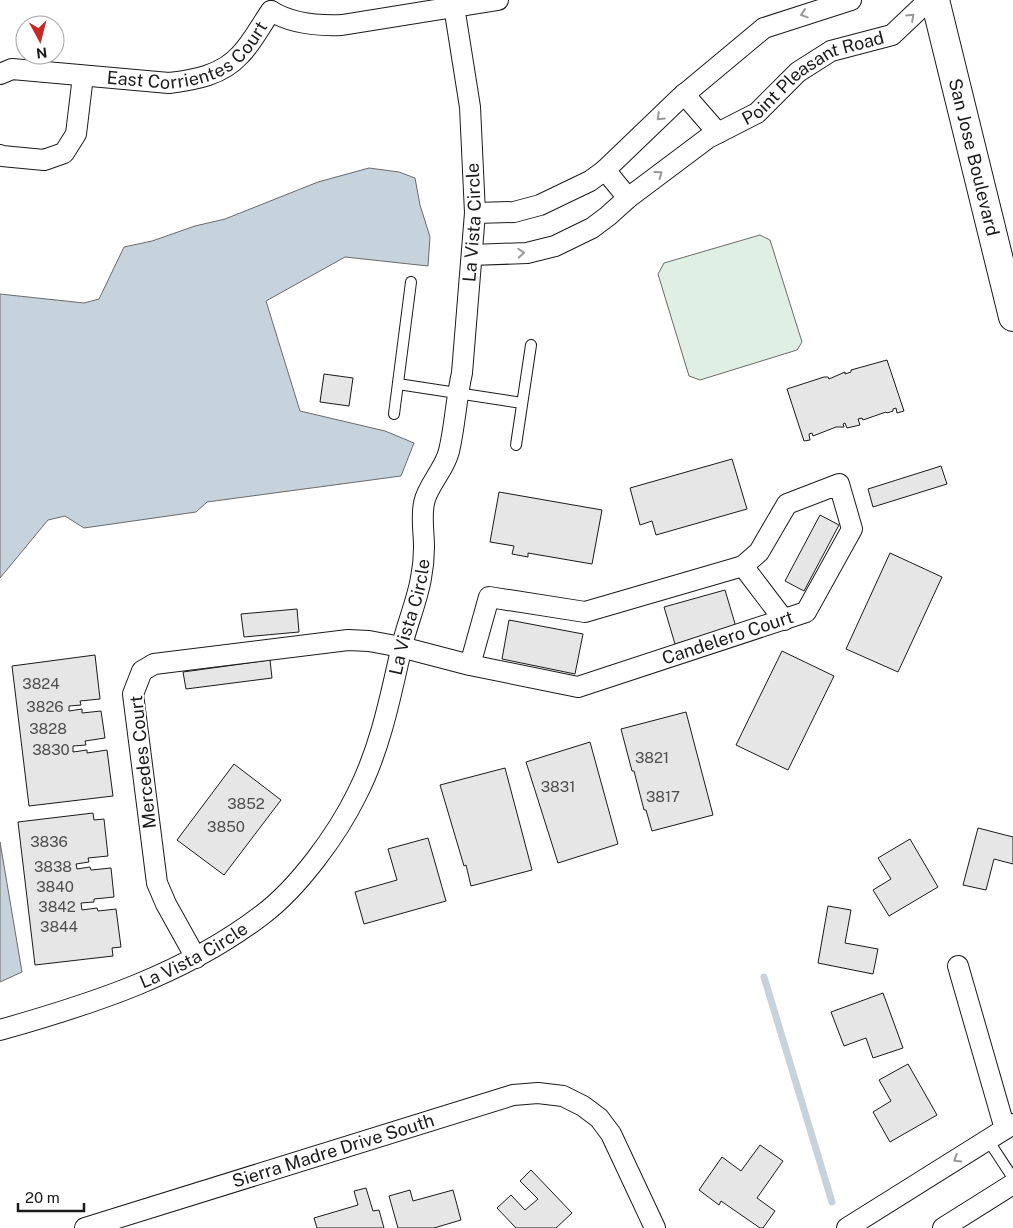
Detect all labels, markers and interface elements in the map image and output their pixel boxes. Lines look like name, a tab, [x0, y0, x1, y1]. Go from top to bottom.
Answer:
one-way arrow	[801, 9, 809, 19]
one-way arrow	[906, 14, 915, 23]
north arrow	[15, 15, 65, 65]
street label: East Corrientes Court	[106, 17, 271, 93]
street label: Point Pleasant Road	[738, 27, 886, 129]
text: N	[35, 44, 48, 62]
street label: San Jose Boulevard	[945, 76, 1004, 238]
one-way arrow	[656, 111, 665, 120]
street label: La Vista Circle	[458, 162, 485, 283]
one-way arrow	[653, 171, 663, 180]
one-way arrow	[517, 248, 525, 259]
street label: La Vista Circle	[385, 558, 434, 677]
street label: Candelero Court	[659, 606, 796, 669]
house number: 3824	[22, 675, 60, 692]
street label: Mercedes Court	[125, 694, 160, 830]
house number: 3826	[26, 698, 64, 715]
house number: 3828	[29, 720, 67, 737]
house number: 3830	[32, 741, 70, 758]
house number: 3821	[635, 749, 669, 766]
house number: 3831	[541, 778, 575, 795]
house number: 3817	[646, 788, 680, 805]
house number: 3852	[227, 795, 265, 812]
house number: 3850	[207, 818, 245, 835]
house number: 3836	[30, 833, 68, 850]
house number: 3838	[34, 858, 72, 875]
house number: 3840	[36, 878, 74, 895]
house number: 3842	[38, 898, 76, 915]
house number: 3844	[40, 918, 78, 935]
street label: La Vista Circle	[136, 918, 251, 992]
street label: Sierra Madre Drive South	[230, 1109, 437, 1192]
one-way arrow	[953, 1153, 962, 1162]
scale bar	[18, 1180, 84, 1212]
text: 20 m	[25, 1189, 60, 1206]

